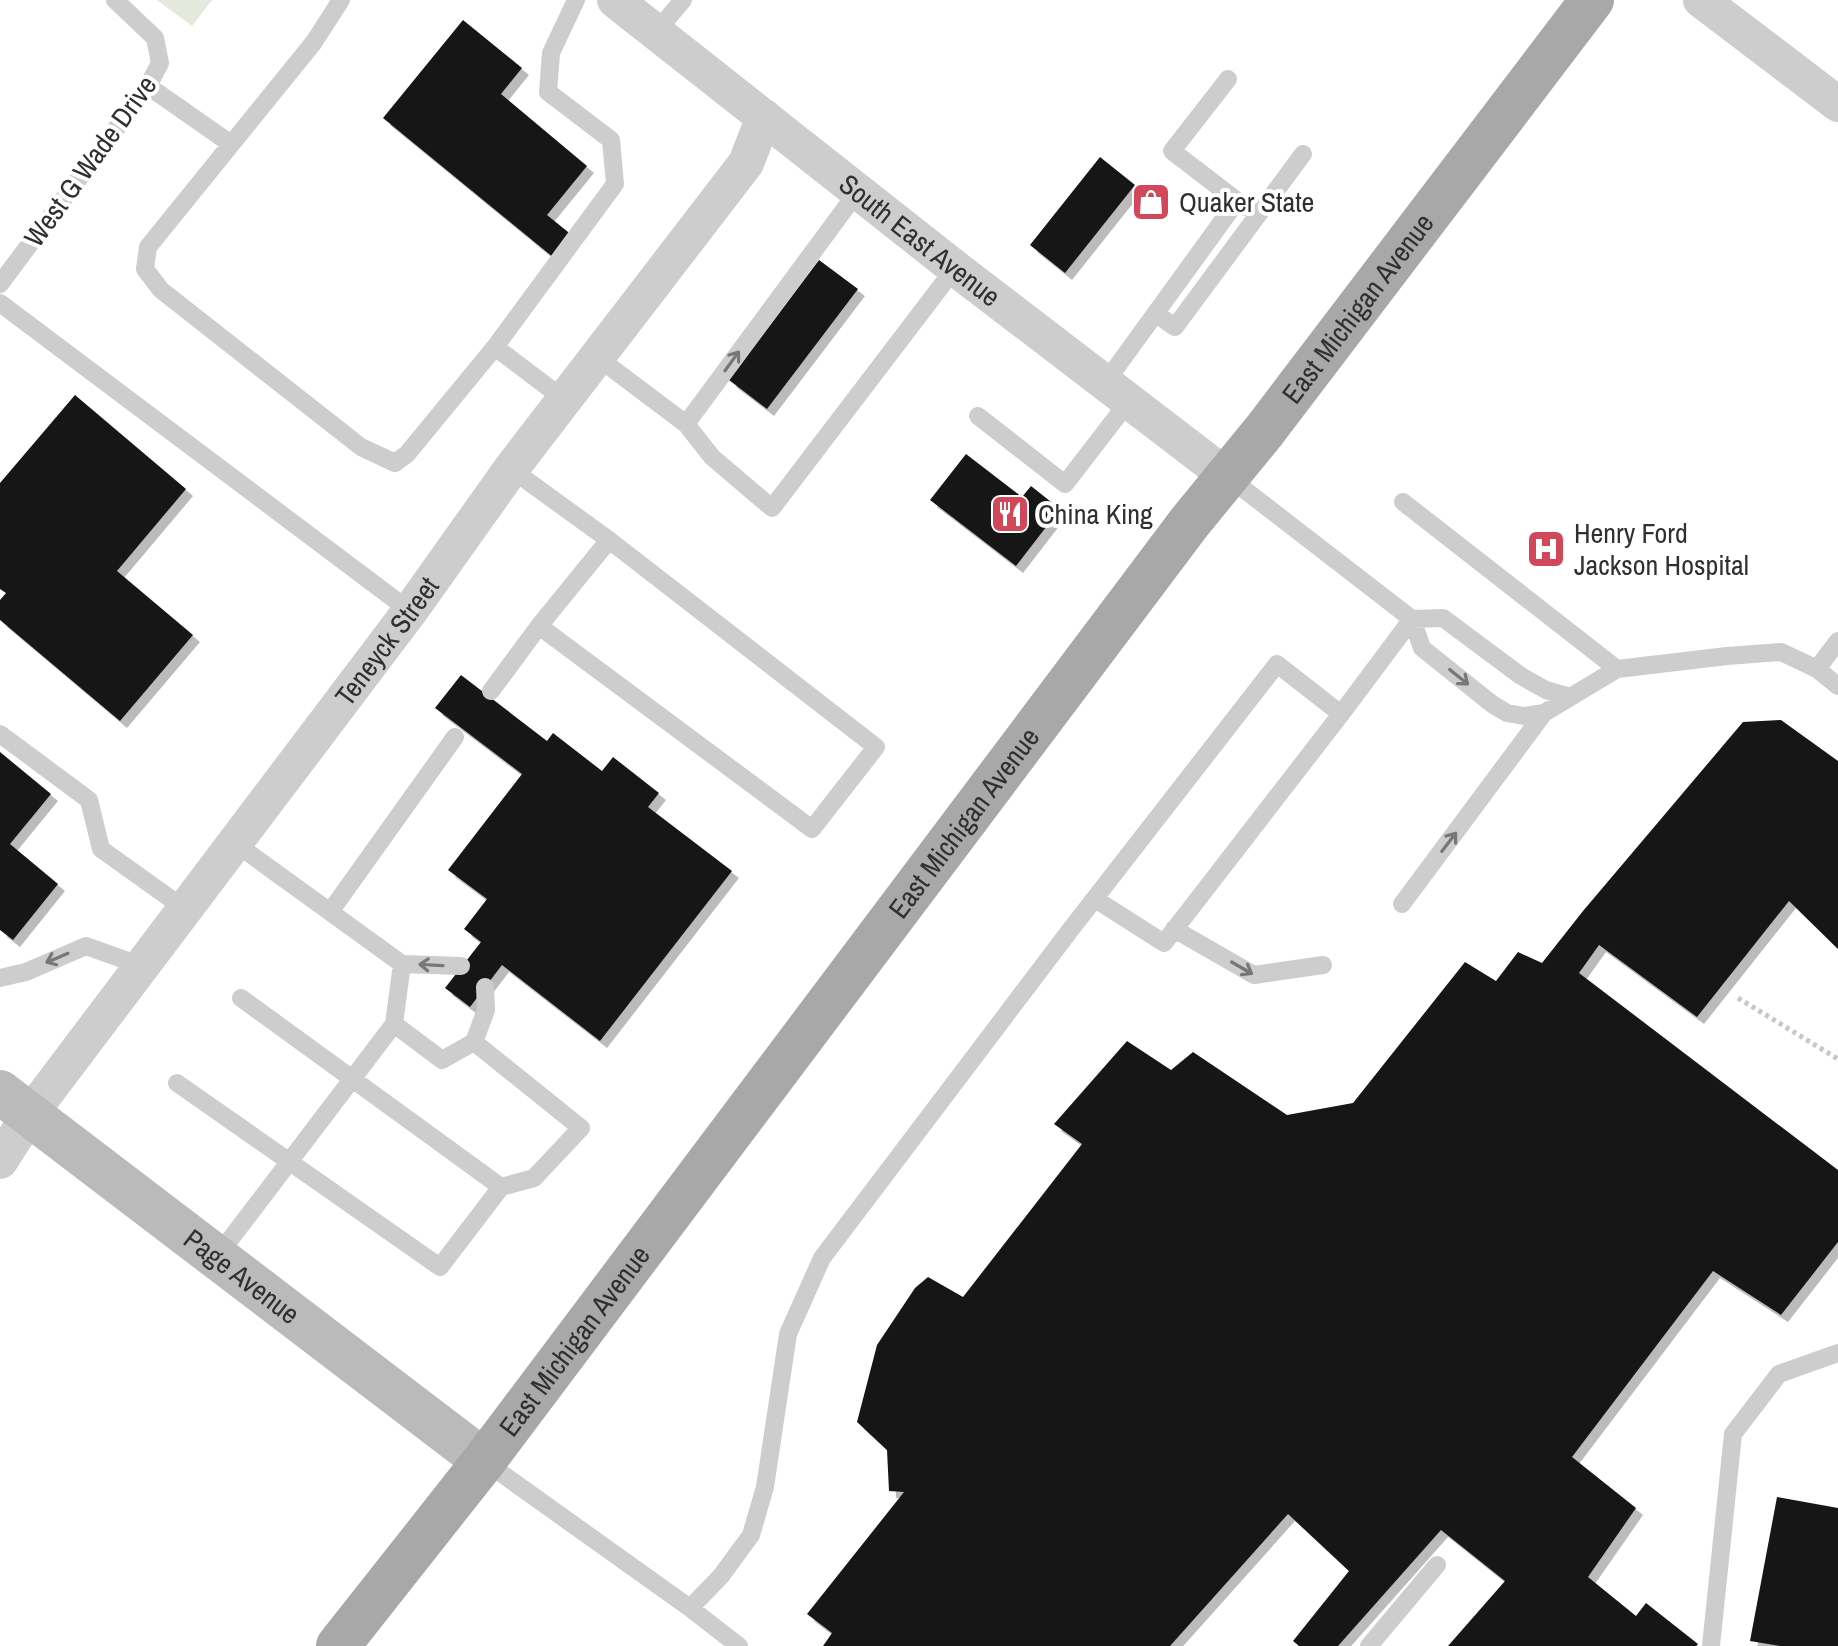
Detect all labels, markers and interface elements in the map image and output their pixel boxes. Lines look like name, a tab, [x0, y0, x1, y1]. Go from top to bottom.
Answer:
street label: West G Wade Drive	[15, 68, 165, 254]
street label: South East Avenue	[831, 165, 1008, 315]
shop icon: Quaker State	[1130, 181, 1172, 223]
place label: Quaker State	[1179, 183, 1314, 221]
street label: East Michigan Avenue	[1273, 205, 1442, 411]
one-way arrow	[724, 351, 741, 373]
restaurant icon: China King	[989, 493, 1031, 535]
place label: China King	[1038, 495, 1153, 533]
place label: Henry Ford Jackson Hospital	[1574, 514, 1749, 584]
hospital icon: Henry Ford Jackson Hospital	[1525, 528, 1567, 570]
street label: Teneyck Street	[326, 569, 447, 714]
one-way arrow	[1448, 669, 1469, 686]
street label: East Michigan Avenue	[879, 720, 1048, 926]
one-way arrow	[1440, 832, 1457, 853]
one-way arrow	[45, 952, 70, 967]
one-way arrow	[418, 957, 445, 972]
one-way arrow	[1229, 961, 1253, 976]
street label: Page Avenue	[176, 1220, 307, 1333]
street label: East Michigan Avenue	[490, 1238, 658, 1444]

